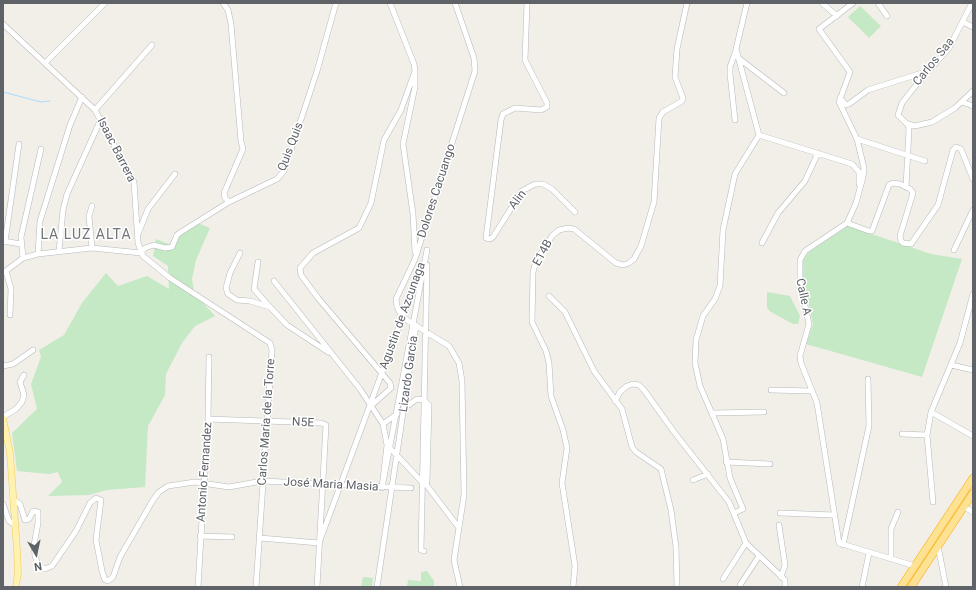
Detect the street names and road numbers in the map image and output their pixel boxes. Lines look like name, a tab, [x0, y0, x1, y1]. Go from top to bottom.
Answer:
street label: Carlos Saa	[910, 35, 958, 89]
street label: Isaac Barrera	[94, 115, 138, 185]
street label: Quis Quis	[275, 121, 307, 173]
street label: Dolores Cacuango	[415, 142, 459, 240]
street label: Alin	[506, 188, 530, 212]
street label: E14B	[530, 237, 556, 269]
street label: Agustin de Azcunaga	[377, 260, 429, 372]
street label: Calle A	[792, 277, 814, 317]
street label: Lizardo Garcia	[397, 335, 421, 413]
street label: Carlos Maria de la Torre	[255, 358, 279, 486]
street label: N5E	[292, 415, 314, 431]
street label: Antonio Fernandez	[194, 421, 216, 523]
street label: José Maria Masia	[283, 475, 379, 495]

